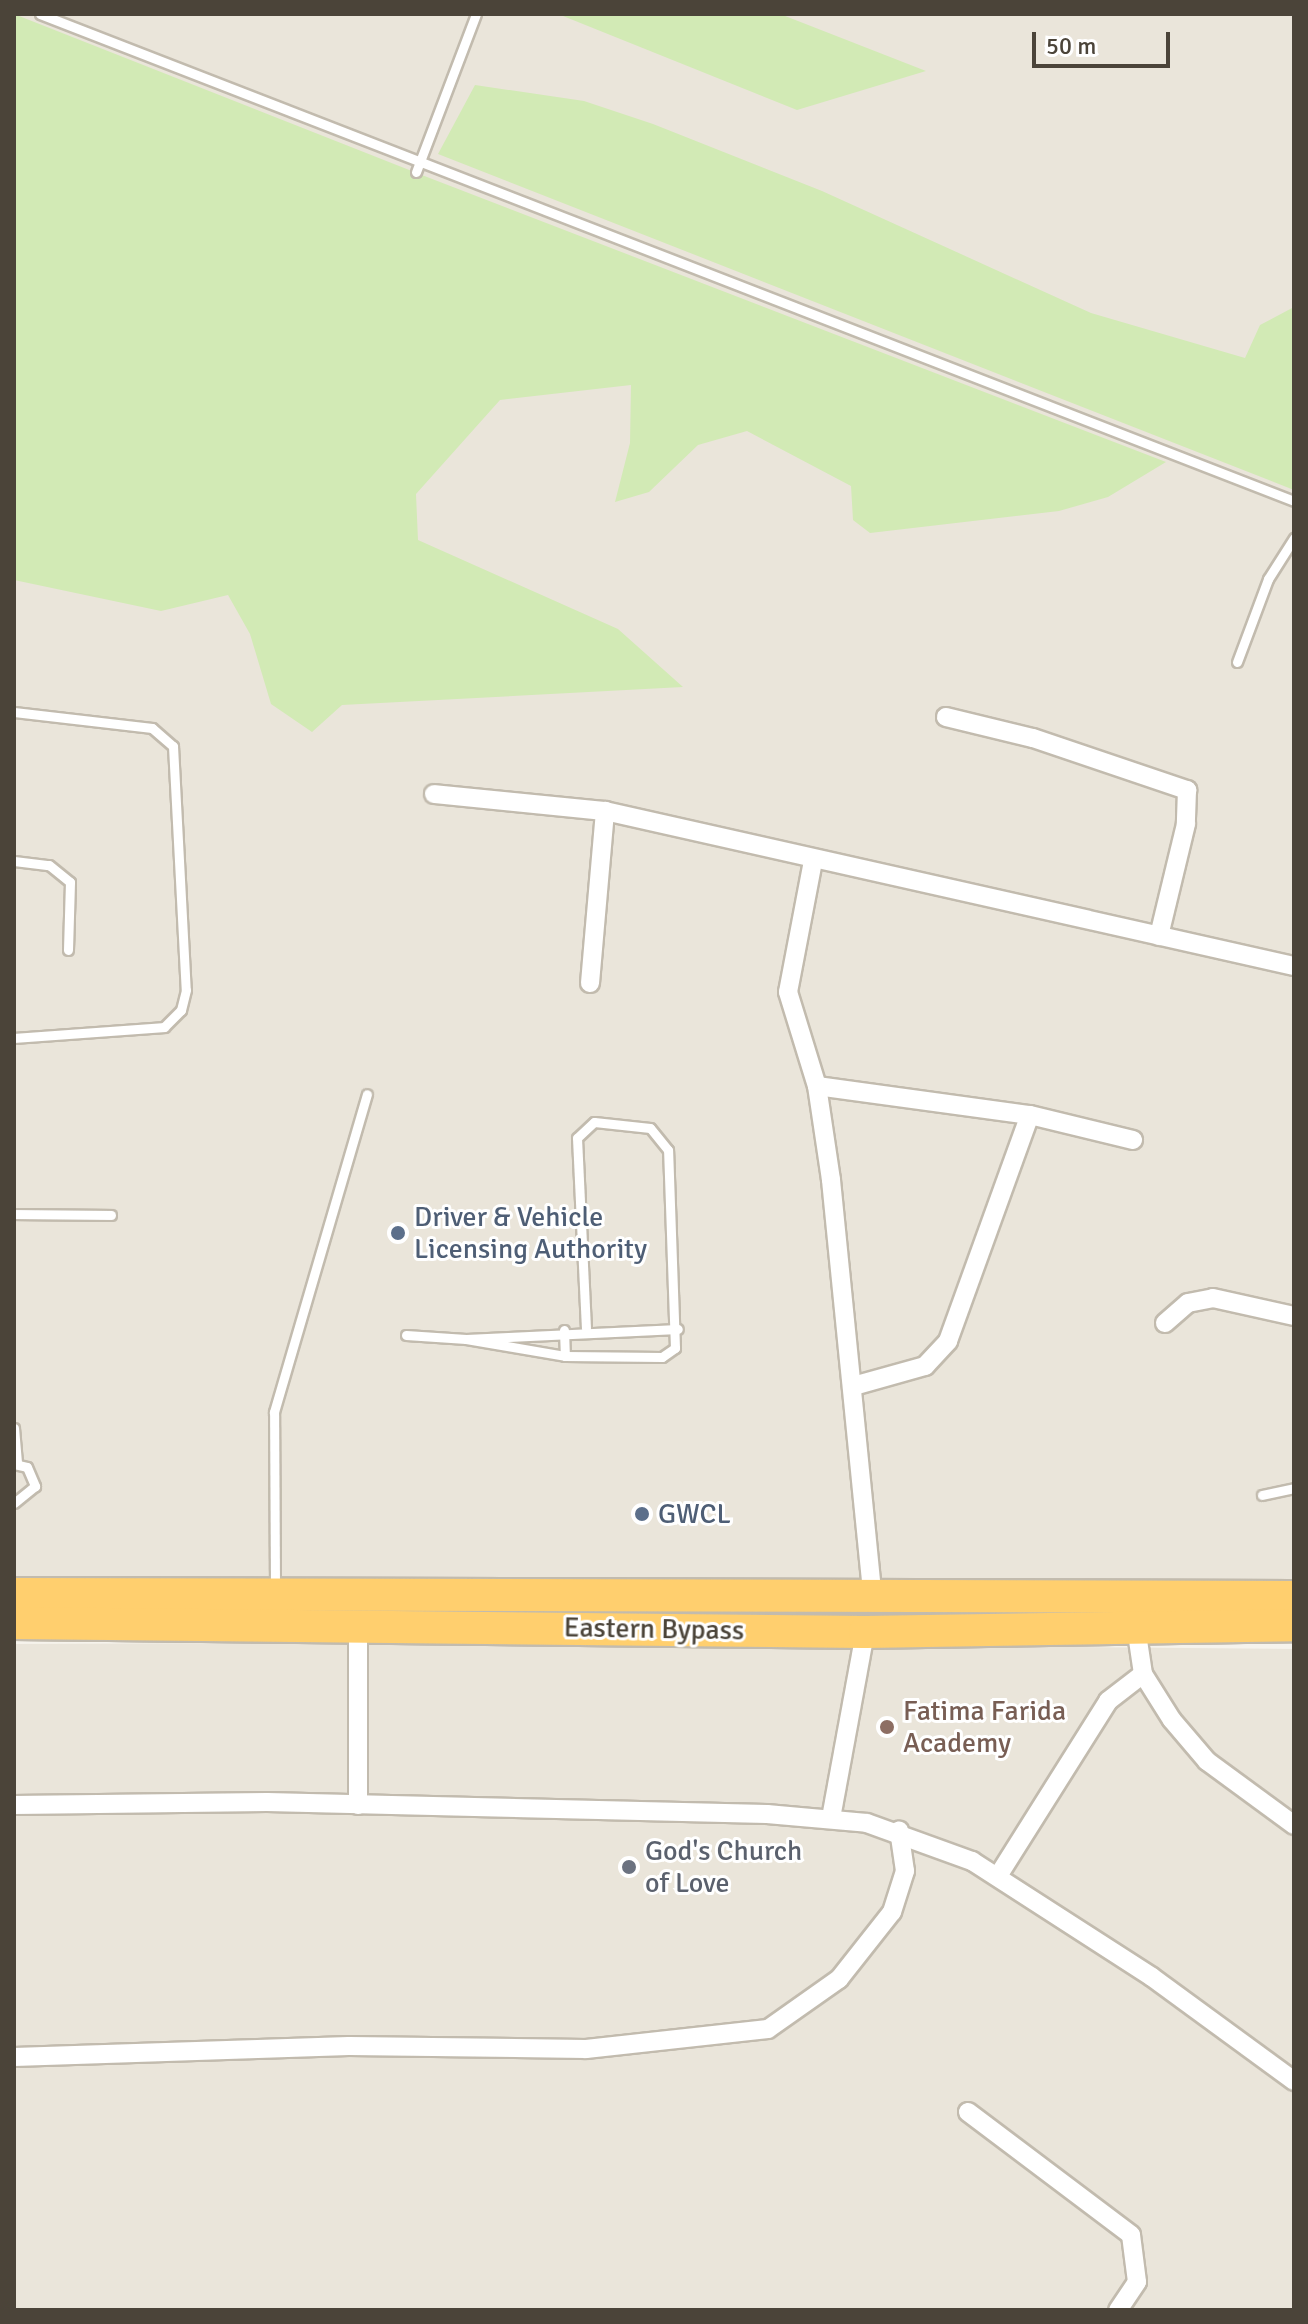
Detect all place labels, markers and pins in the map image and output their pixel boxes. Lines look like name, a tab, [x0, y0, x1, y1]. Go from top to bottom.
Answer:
place label: Driver & Vehicle Licensing Authority	[414, 1200, 647, 1266]
marker: Driver & Vehicle Licensing Authority	[389, 1224, 407, 1242]
place label: GWCL	[658, 1497, 731, 1531]
marker: GWCL	[633, 1505, 651, 1523]
place label: Fatima Farida Academy	[903, 1694, 1066, 1760]
marker: Fatima Farida Academy	[878, 1718, 896, 1736]
place label: God's Church of Love	[645, 1834, 802, 1900]
marker: God's Church of Love	[620, 1858, 638, 1876]

